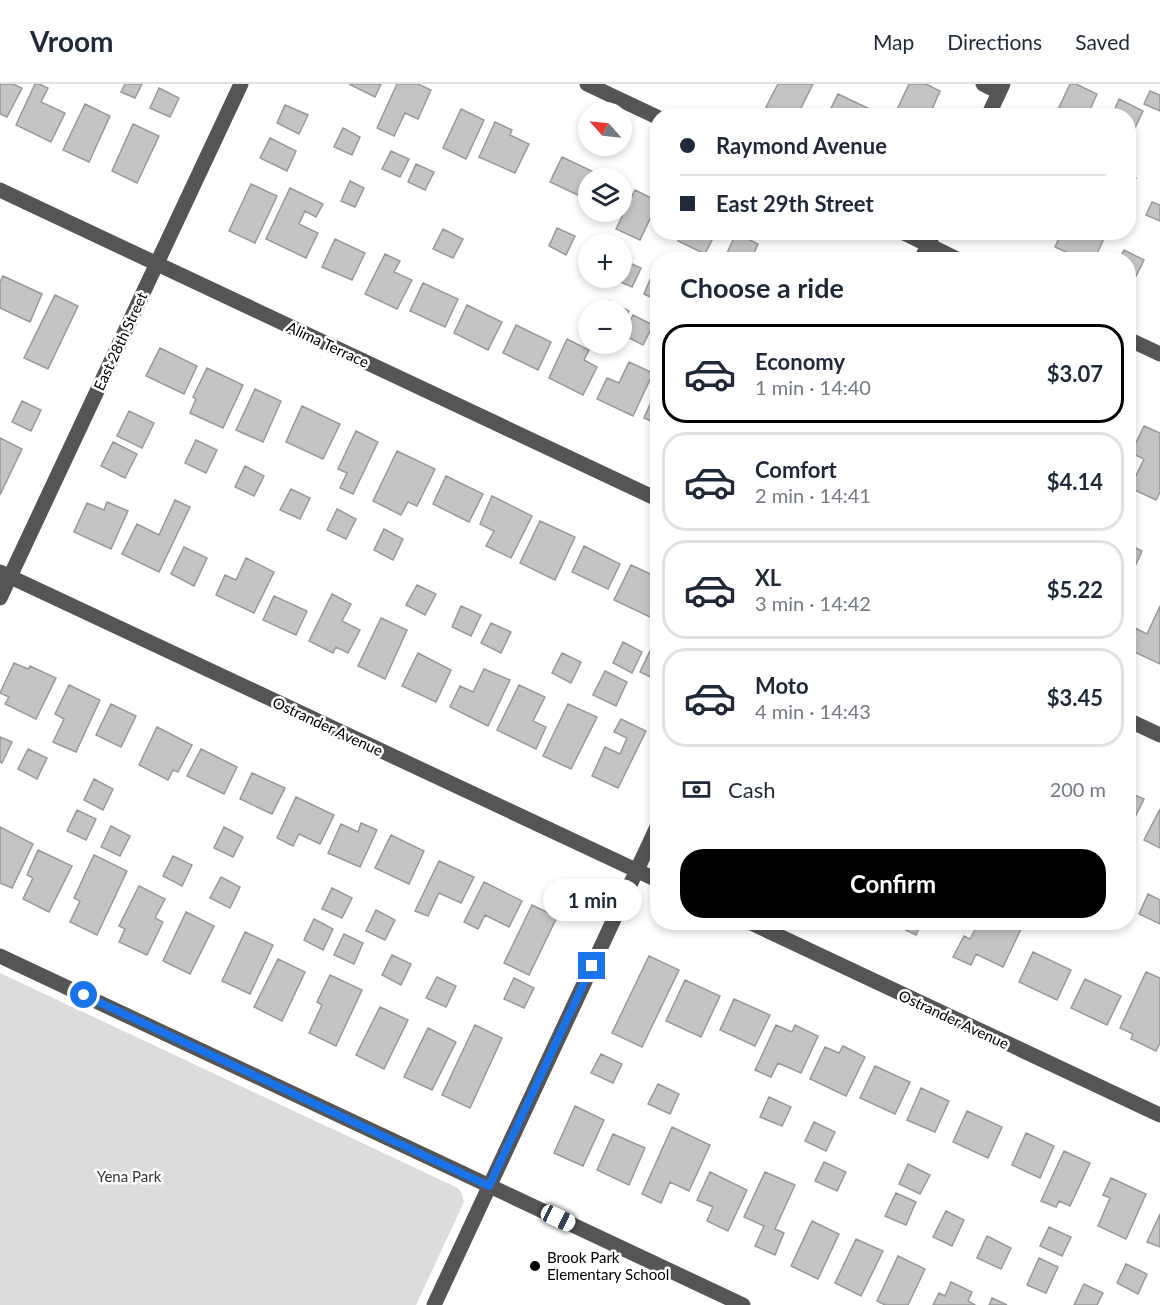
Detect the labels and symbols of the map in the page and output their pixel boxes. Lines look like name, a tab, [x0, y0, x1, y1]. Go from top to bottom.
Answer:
north arrow	[578, 102, 632, 156]
street label: East 28th Street	[89, 289, 151, 393]
street label: Alima Terrace	[284, 317, 372, 371]
street label: Ostrander Avenue	[270, 693, 386, 759]
callout: 1 min	[542, 879, 642, 921]
route end	[578, 952, 605, 979]
route start	[70, 981, 97, 1008]
street label: Ostrander Avenue	[896, 986, 1012, 1052]
park label: Yena Park	[97, 1167, 162, 1185]
car	[538, 1202, 578, 1234]
place label: Brook Park Elementary School	[547, 1248, 669, 1283]
marker: Brook Park Elementary School	[528, 1259, 542, 1273]

